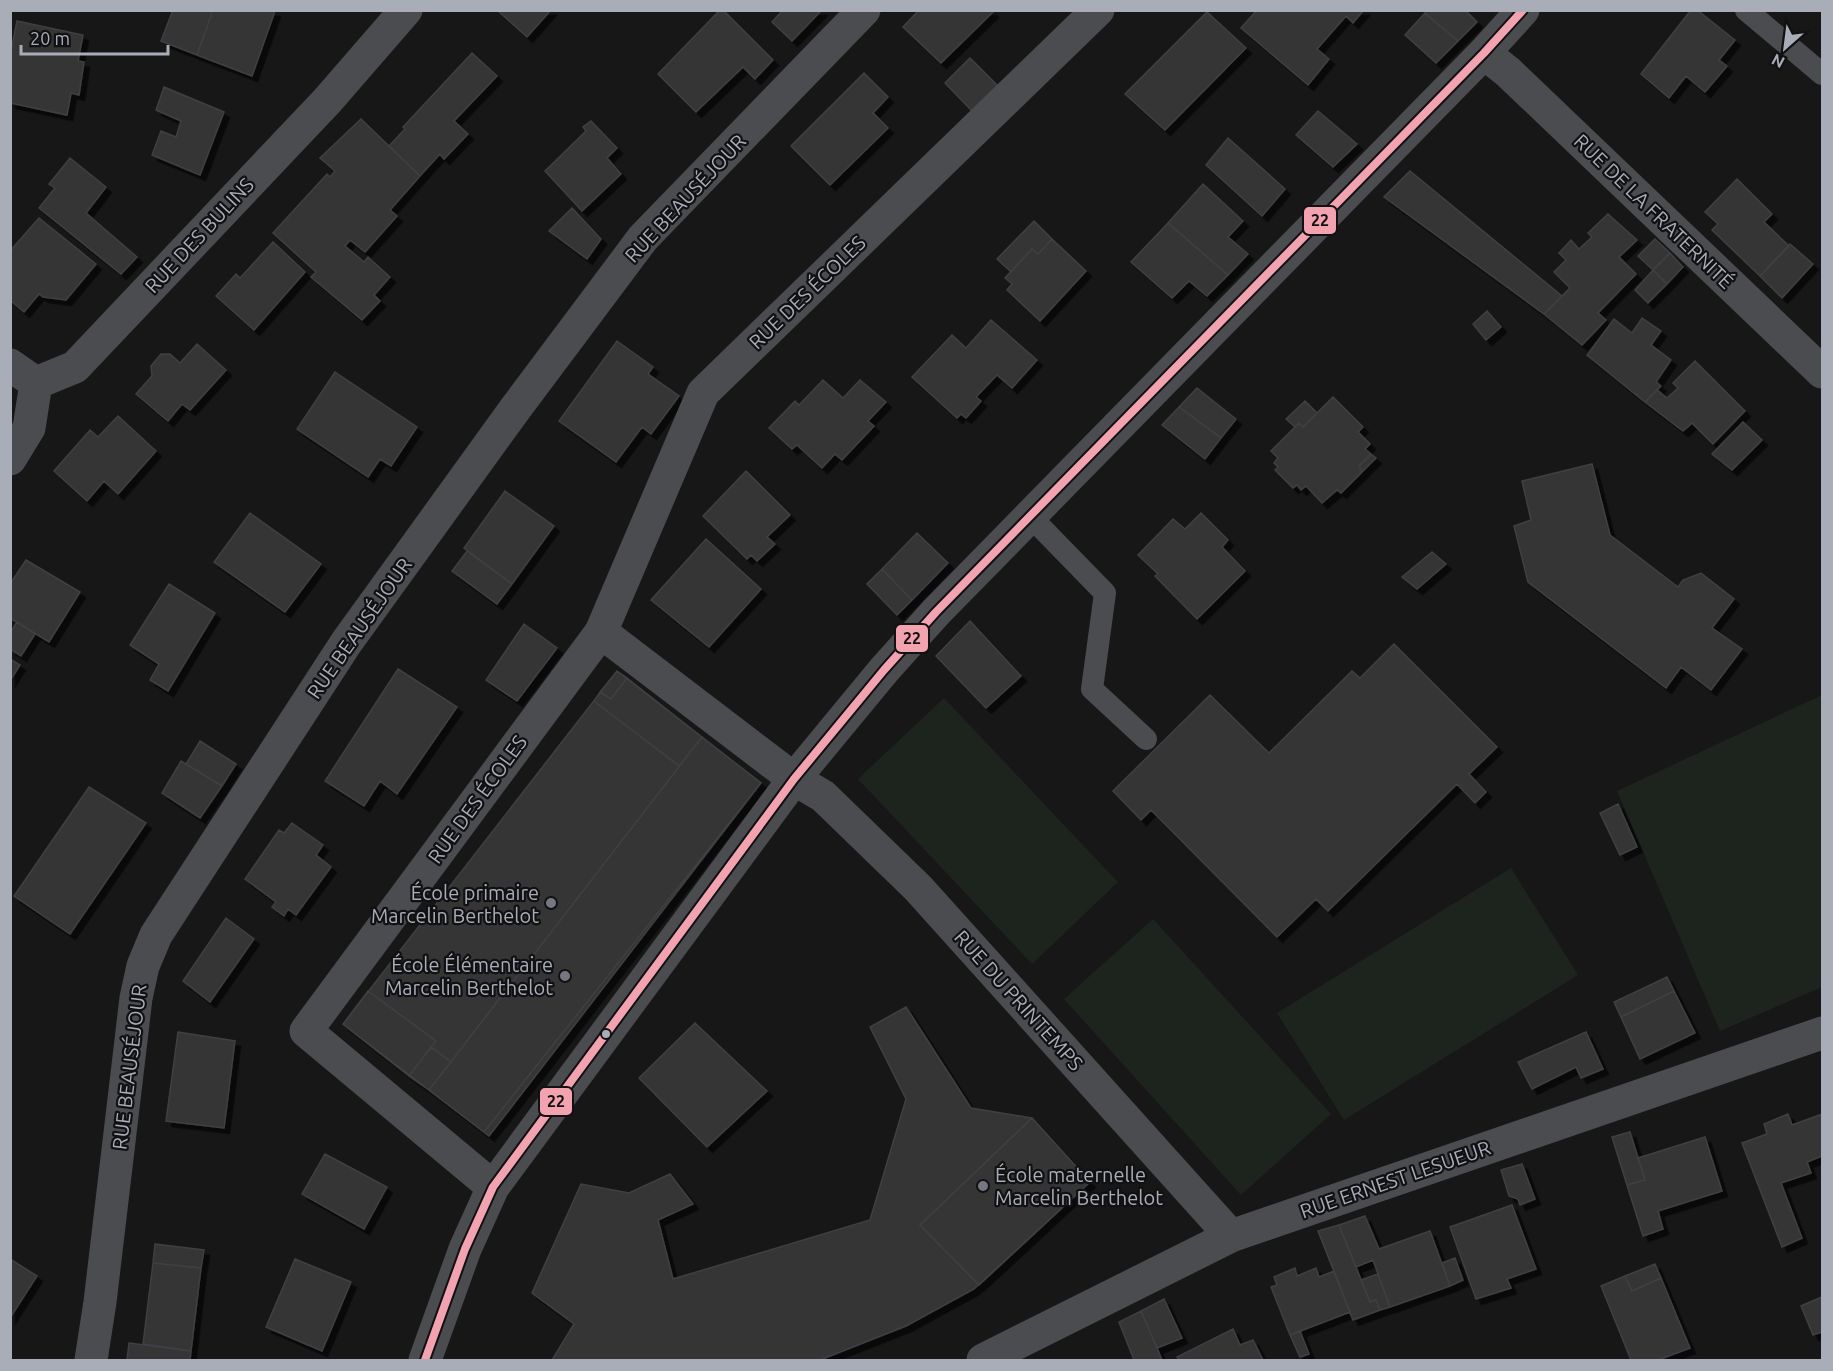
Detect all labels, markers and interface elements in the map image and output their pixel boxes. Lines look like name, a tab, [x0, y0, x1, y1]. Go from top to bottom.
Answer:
scale bar	[21, 18, 168, 56]
north arrow	[1755, 18, 1815, 78]
text: 20 m	[30, 28, 70, 48]
text: N	[1768, 50, 1787, 72]
street label: RUE BEAUSÉJOUR	[620, 129, 750, 267]
street label: RUE DE LA FRATERNITÉ	[1570, 129, 1738, 293]
street label: RUE DES BULINS	[140, 173, 258, 297]
line badge: 22	[1303, 206, 1337, 235]
text: 22	[1311, 211, 1329, 229]
street label: RUE DES ÉCOLES	[744, 231, 870, 353]
street label: RUE BEAUSÉJOUR	[302, 553, 416, 703]
line badge: 22	[895, 624, 929, 653]
text: 22	[903, 629, 921, 647]
street label: RUE DES ÉCOLES	[423, 730, 531, 868]
place label: École primaire Marcelin Berthelot	[371, 881, 539, 927]
marker: École primaire Marcelin Berthelot	[544, 896, 558, 910]
street label: RUE DU PRINTEMPS	[950, 925, 1088, 1075]
place label: École Élémentaire Marcelin Berthelot	[385, 953, 553, 999]
marker: École Élémentaire Marcelin Berthelot	[558, 969, 572, 983]
street label: RUE BEAUSÉJOUR	[107, 983, 151, 1151]
unlabelled marker	[600, 1028, 612, 1040]
line badge: 22	[539, 1087, 573, 1116]
text: 22	[547, 1092, 565, 1110]
street label: RUE ERNEST LESUEUR	[1297, 1136, 1493, 1222]
place label: École maternelle Marcelin Berthelot	[995, 1163, 1163, 1209]
marker: École maternelle Marcelin Berthelot	[976, 1179, 990, 1193]

